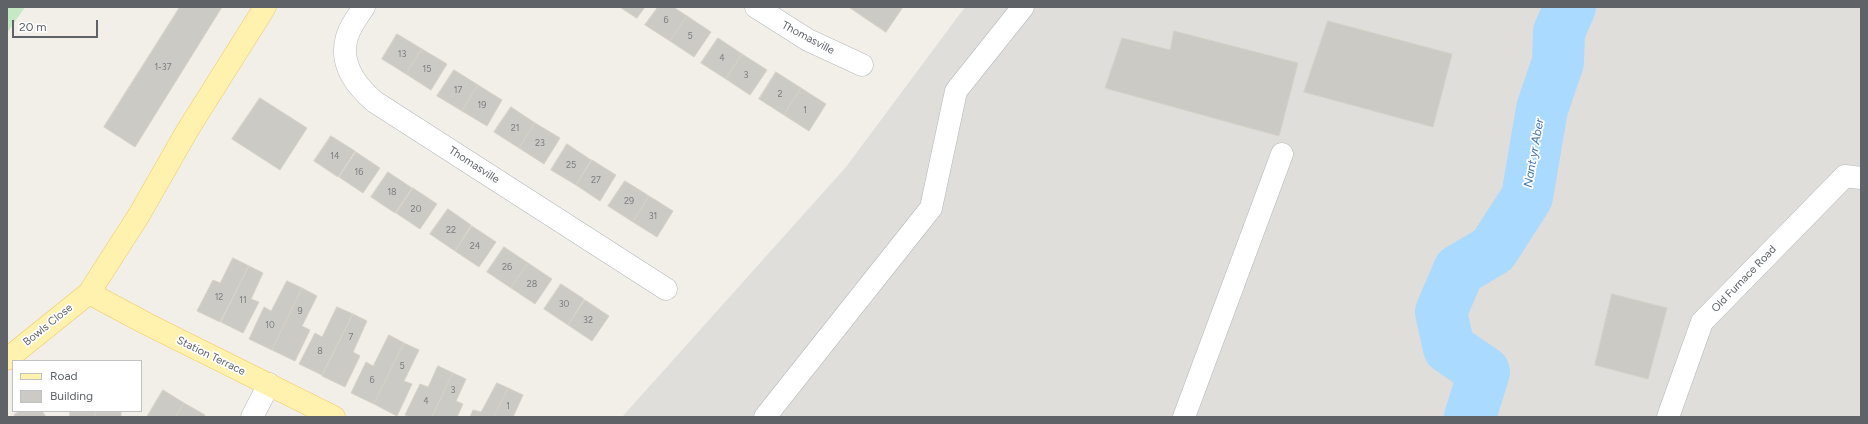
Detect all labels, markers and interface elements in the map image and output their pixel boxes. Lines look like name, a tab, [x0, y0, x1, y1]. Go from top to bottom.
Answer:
scale bar	[14, 12, 100, 38]
house number: 6	[663, 15, 669, 25]
street label: Thomasville	[779, 19, 837, 57]
text: 20 m	[19, 20, 47, 34]
house number: 5	[687, 31, 693, 41]
house number: 13	[398, 49, 406, 59]
house number: 4	[719, 53, 725, 63]
house number: 1-37	[154, 62, 172, 72]
house number: 15	[423, 64, 431, 74]
house number: 3	[744, 70, 748, 80]
house number: 17	[454, 85, 462, 95]
house number: 2	[777, 89, 783, 99]
house number: 19	[478, 100, 486, 110]
house number: 1	[803, 105, 807, 115]
water label: Nant yr Aber	[1521, 117, 1547, 189]
house number: 21	[511, 123, 519, 133]
house number: 23	[535, 138, 545, 148]
street label: Thomasville	[446, 144, 502, 186]
house number: 14	[330, 151, 340, 161]
house number: 25	[566, 160, 576, 170]
house number: 16	[355, 167, 363, 177]
house number: 27	[591, 175, 601, 185]
house number: 18	[387, 187, 397, 197]
house number: 29	[624, 196, 634, 206]
house number: 20	[411, 204, 421, 214]
house number: 31	[649, 211, 657, 221]
house number: 22	[446, 225, 456, 235]
house number: 24	[470, 241, 480, 251]
street label: Old Furnace Road	[1709, 243, 1779, 315]
house number: 26	[502, 262, 512, 272]
house number: 28	[527, 279, 537, 289]
house number: 12	[215, 292, 223, 302]
house number: 11	[239, 295, 247, 305]
house number: 30	[559, 299, 569, 309]
street label: Bowls Close	[21, 301, 75, 349]
house number: 9	[297, 306, 303, 316]
house number: 32	[583, 315, 593, 325]
house number: 10	[265, 320, 275, 330]
house number: 7	[349, 332, 353, 342]
street label: Station Terrace	[174, 334, 248, 378]
house number: 8	[317, 346, 323, 356]
legend	[12, 360, 142, 412]
house number: 5	[399, 361, 405, 371]
text: Road	[50, 369, 78, 383]
house number: 6	[369, 375, 375, 385]
house number: 3	[451, 385, 455, 395]
text: Building	[50, 389, 93, 403]
house number: 4	[423, 396, 429, 406]
house number: 1	[506, 401, 510, 411]

